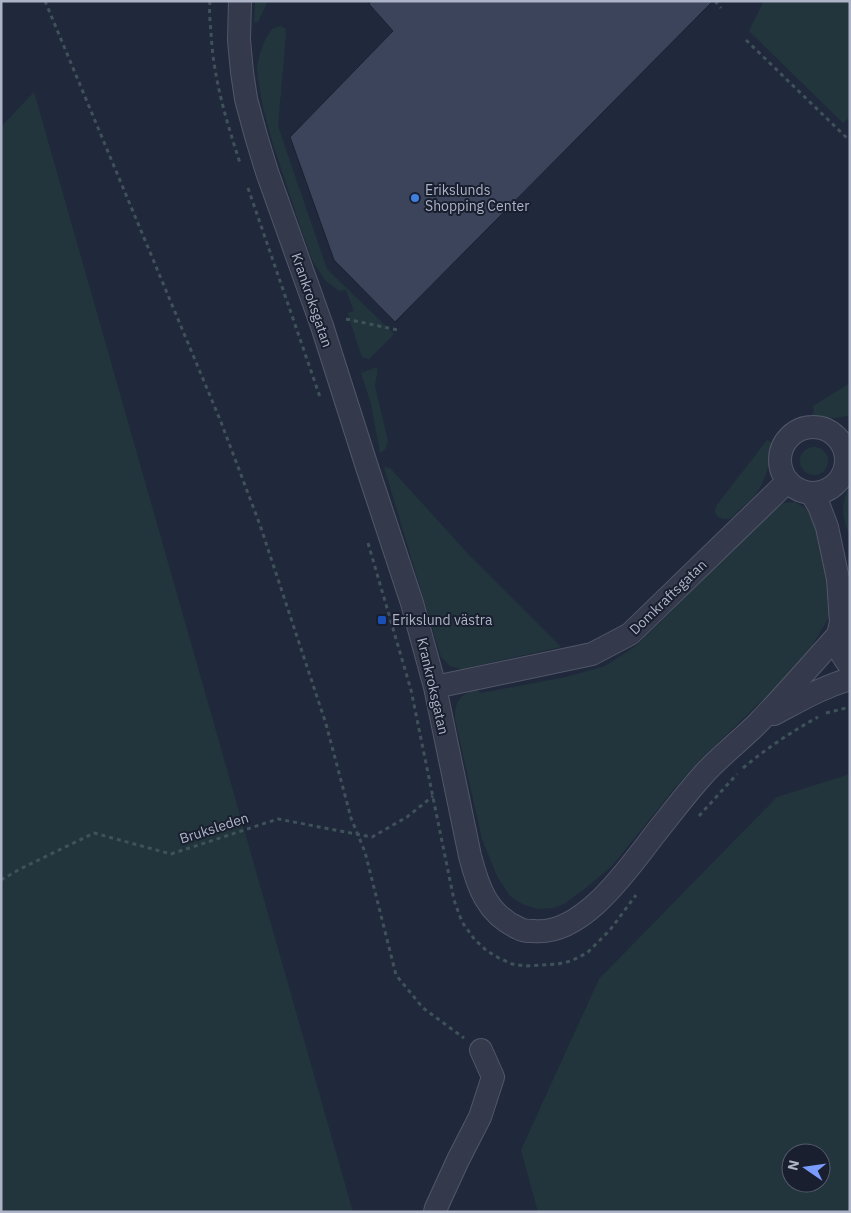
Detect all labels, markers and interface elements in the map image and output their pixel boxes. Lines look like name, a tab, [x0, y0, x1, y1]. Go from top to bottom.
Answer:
place label: Erikslunds Shopping Center	[425, 181, 529, 215]
marker: Erikslunds Shopping Center	[409, 192, 421, 204]
street label: Krankroksgatan	[287, 250, 337, 350]
street label: Domkraftsgatan	[626, 556, 710, 638]
place label: Erikslund västra	[392, 611, 493, 629]
marker: Erikslund västra	[376, 614, 388, 626]
street label: Krankroksgatan	[413, 636, 453, 736]
street label: Bruksleden	[177, 808, 251, 848]
north arrow	[781, 1143, 831, 1193]
text: N	[783, 1158, 803, 1172]

